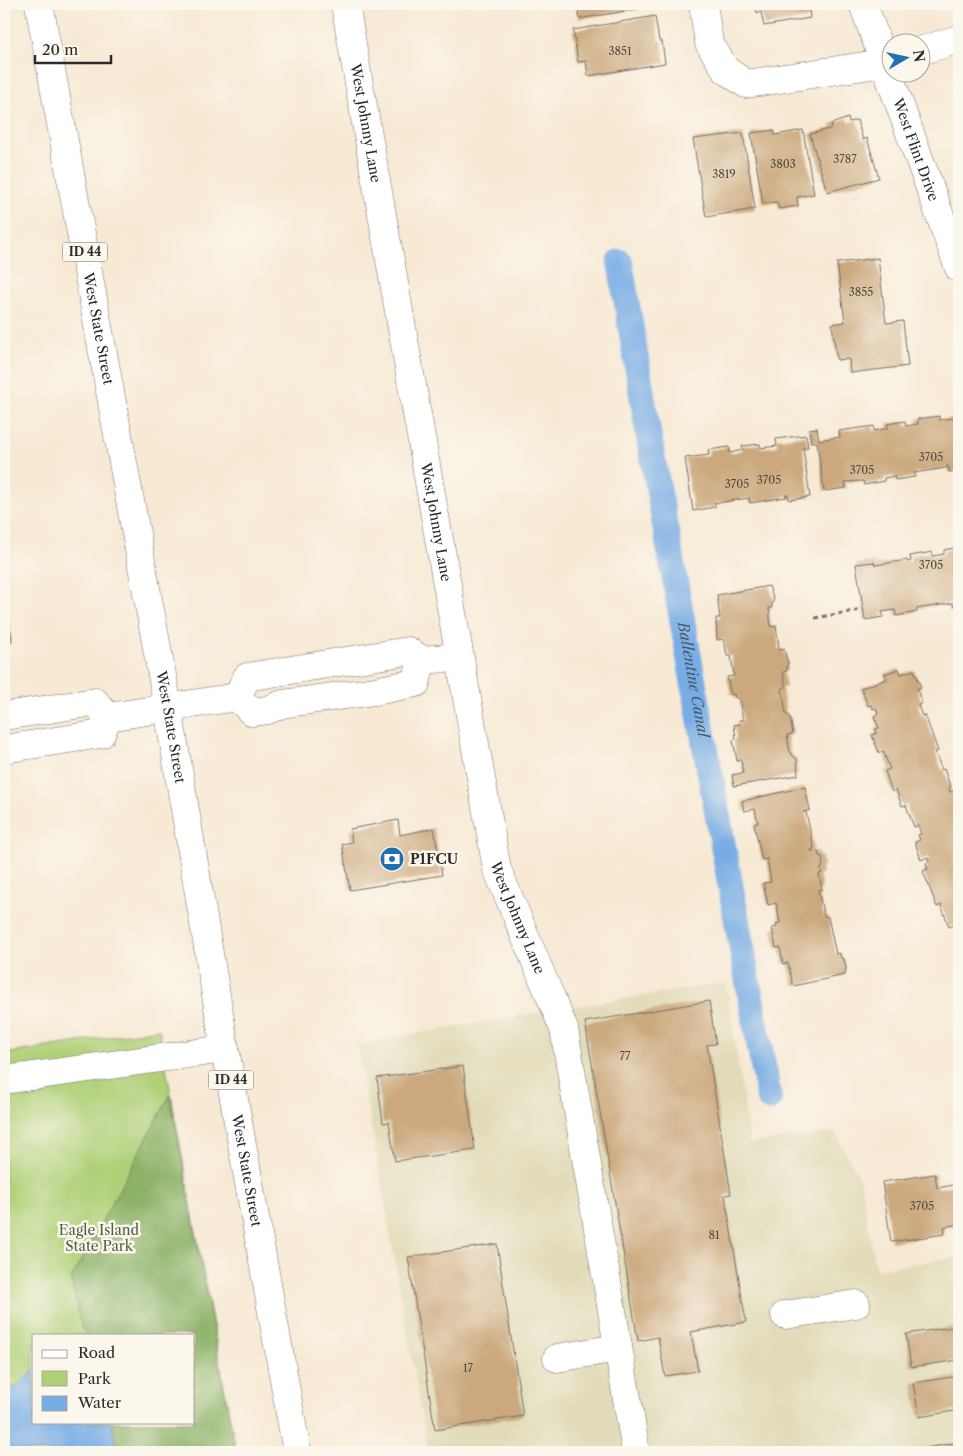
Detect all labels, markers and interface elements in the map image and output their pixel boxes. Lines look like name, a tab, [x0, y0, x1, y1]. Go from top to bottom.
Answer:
scale bar	[35, 32, 111, 64]
north arrow	[880, 32, 930, 82]
text: 20 m	[42, 40, 78, 59]
house number: 3851	[608, 44, 632, 58]
text: N	[909, 49, 929, 63]
street label: West Johnny Lane	[346, 61, 385, 184]
street label: West Flint Drive	[889, 95, 943, 204]
house number: 3787	[833, 152, 857, 166]
house number: 3803	[770, 157, 796, 171]
house number: 3819	[712, 167, 736, 181]
road number: ID 44	[62, 242, 108, 262]
street label: West State Street	[79, 270, 118, 386]
house number: 3855	[849, 285, 873, 299]
house number: 3705	[919, 450, 943, 464]
street label: West Johnny Lane	[417, 460, 455, 583]
house number: 3705	[850, 463, 874, 477]
house number: 3705	[757, 473, 781, 487]
house number: 3705	[725, 477, 749, 491]
house number: 3705	[919, 558, 943, 572]
water label: Ballentine Canal	[673, 619, 714, 741]
street label: West State Street	[152, 668, 189, 785]
bank icon: P1FCU	[379, 846, 405, 872]
place label: P1FCU	[410, 850, 459, 868]
street label: West Johnny Lane	[487, 859, 549, 977]
house number: 77	[620, 1049, 631, 1063]
road number: ID 44	[208, 1070, 254, 1090]
street label: West State Street	[228, 1112, 266, 1228]
house number: 3705	[910, 1199, 934, 1213]
park label: Eagle Island State Park	[59, 1221, 140, 1255]
house number: 81	[708, 1228, 720, 1242]
legend	[32, 1334, 195, 1424]
text: Road	[78, 1343, 115, 1362]
house number: 17	[463, 1361, 474, 1375]
text: Park	[78, 1369, 112, 1388]
text: Water	[77, 1393, 122, 1412]

